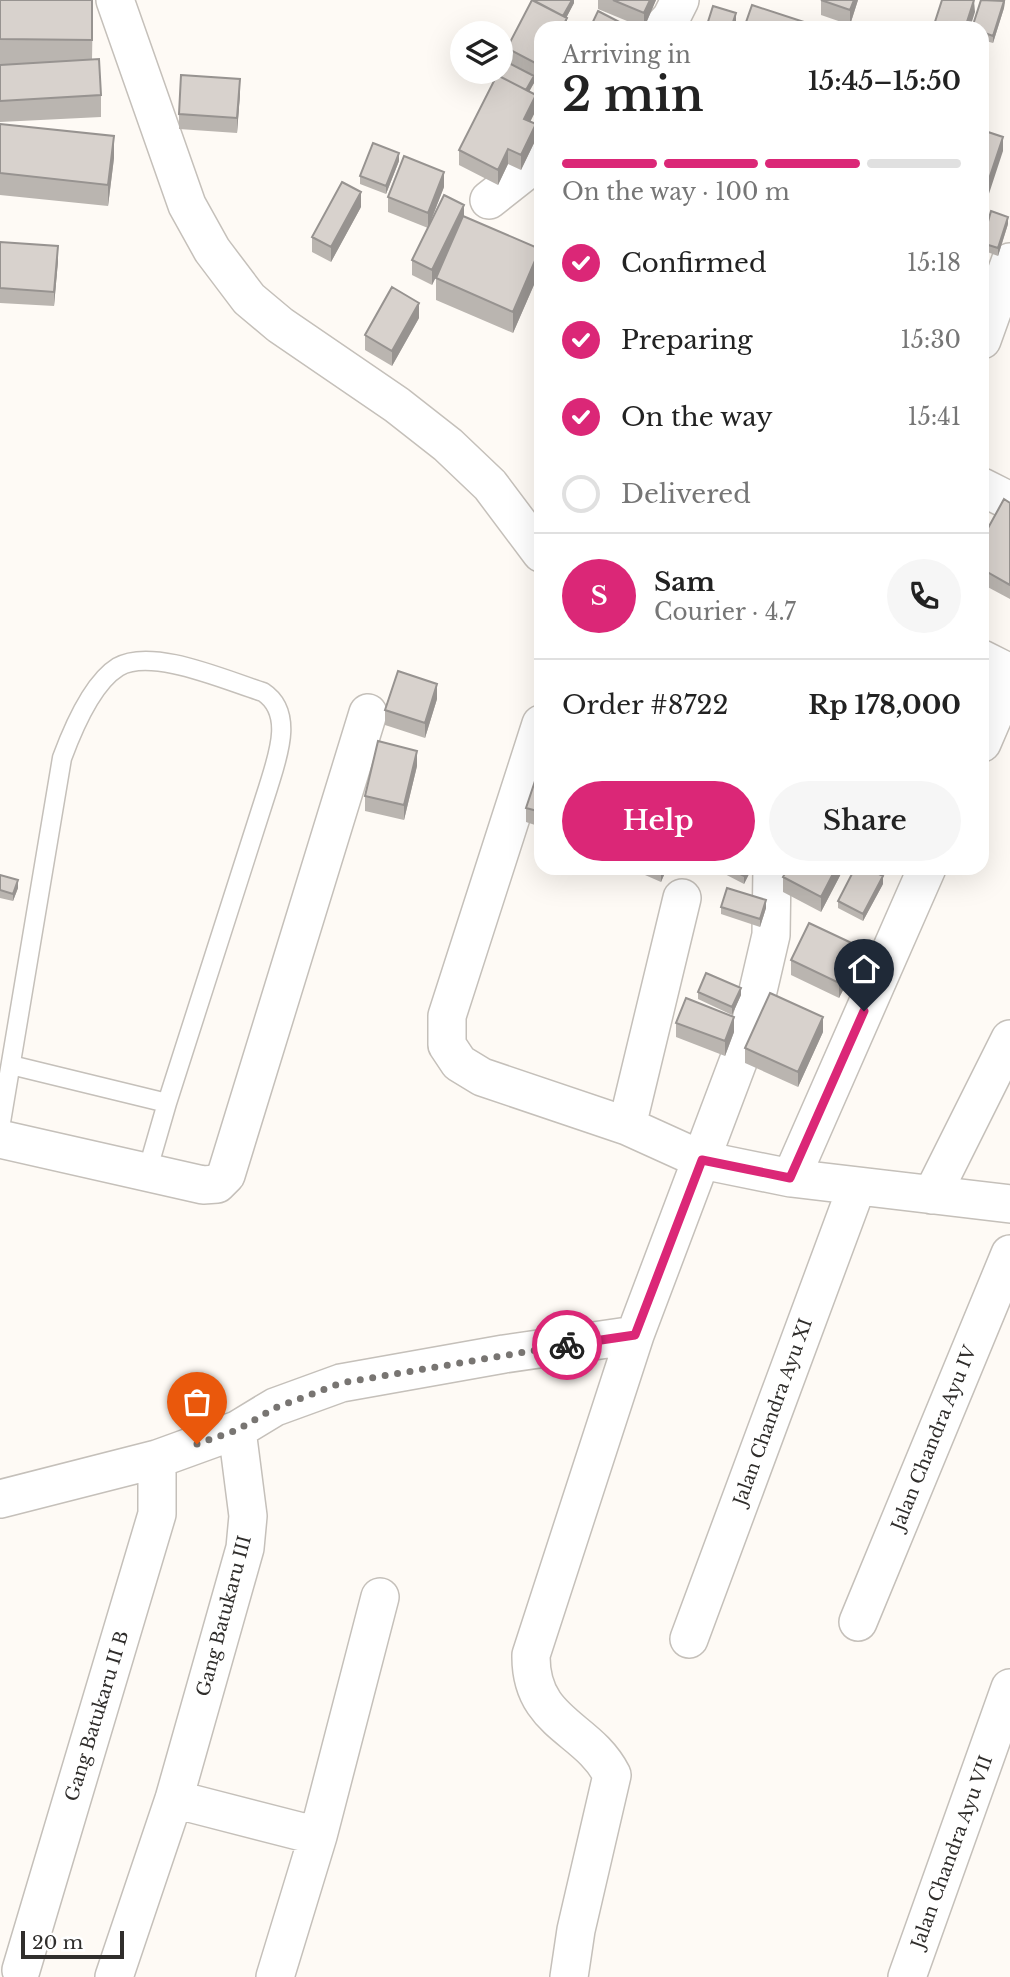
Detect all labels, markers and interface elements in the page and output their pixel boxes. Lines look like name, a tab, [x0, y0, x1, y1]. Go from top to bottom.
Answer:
map controls	[450, 21, 513, 84]
button: layers	[450, 21, 513, 84]
text: Arriving in	[562, 41, 691, 69]
text: 15:45–15:50	[808, 65, 961, 97]
text: 2 min	[562, 66, 704, 123]
text: On the way · 100 m	[562, 178, 790, 206]
icon: check	[562, 244, 600, 282]
text: Confirmed	[621, 247, 766, 279]
text: 15:18	[907, 249, 961, 277]
icon: check	[562, 321, 600, 359]
text: Preparing	[621, 324, 753, 356]
text: 15:30	[901, 326, 961, 354]
icon: check	[562, 398, 600, 436]
text: On the way	[621, 401, 773, 433]
text: 15:41	[907, 403, 961, 431]
text: Delivered	[621, 478, 751, 510]
button: phone	[887, 559, 961, 633]
text: Sam	[654, 566, 715, 598]
text: S	[590, 580, 608, 612]
text: Courier · 4.7	[654, 598, 796, 626]
text: Order #8722	[562, 689, 729, 721]
text: Rp 178,000	[808, 689, 961, 721]
button: Help	[562, 781, 755, 861]
button: Share	[769, 781, 961, 861]
pin	[834, 939, 894, 1011]
icon: home	[845, 950, 883, 988]
courier	[532, 1310, 602, 1380]
street label: Jalan Chandra Ayu XI	[728, 1315, 817, 1510]
icon: bike	[548, 1326, 586, 1364]
street label: Jalan Chandra Ayu IV	[886, 1342, 981, 1535]
pin	[167, 1372, 227, 1444]
icon: bag	[178, 1383, 216, 1421]
street label: Gang Batukaru III	[192, 1533, 256, 1699]
street label: Gang Batukaru II B	[61, 1628, 133, 1804]
street label: Jalan Chandra Ayu VII	[906, 1752, 997, 1953]
scale bar	[21, 1928, 124, 1960]
text: 20 m	[32, 1931, 83, 1954]

